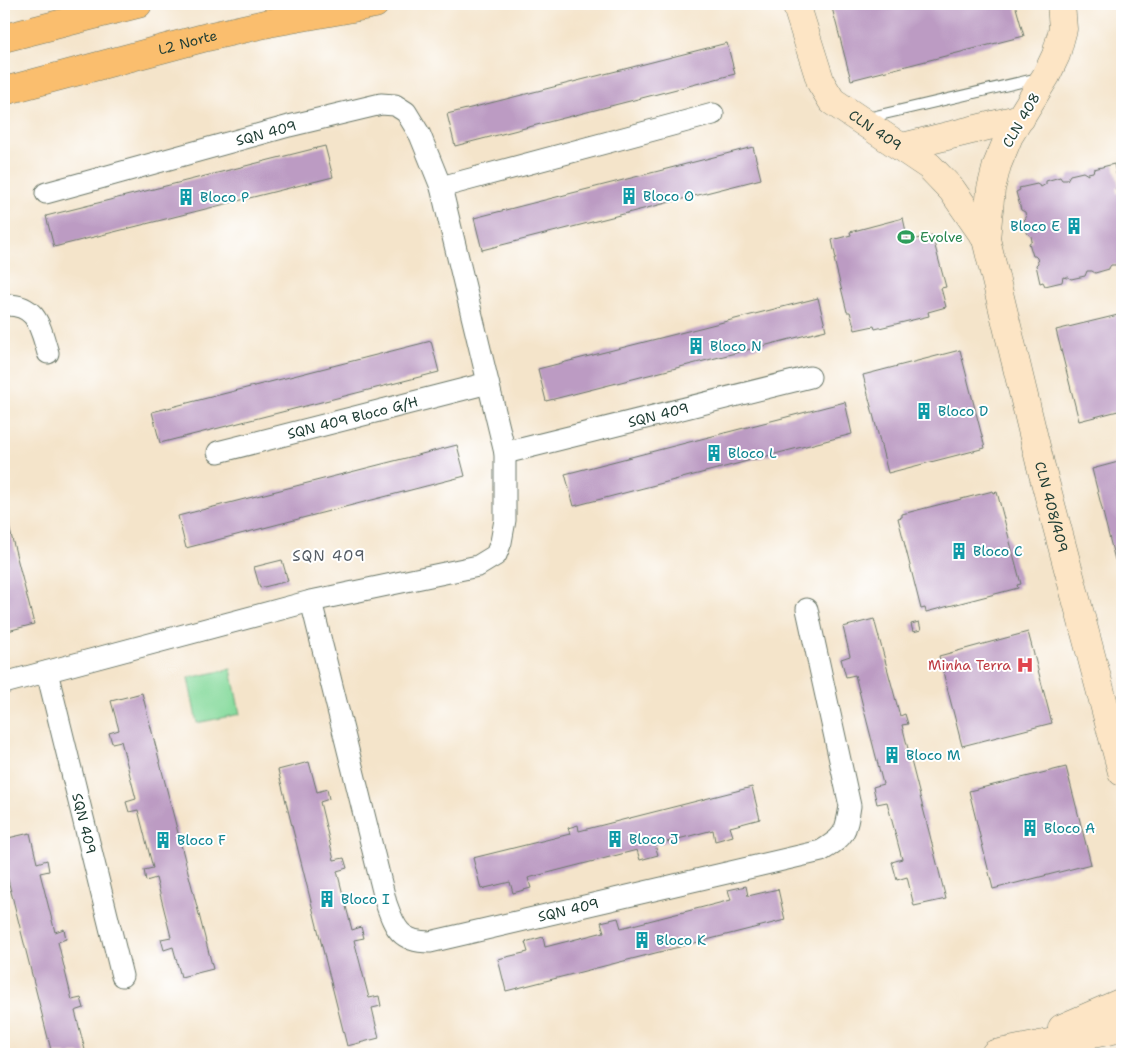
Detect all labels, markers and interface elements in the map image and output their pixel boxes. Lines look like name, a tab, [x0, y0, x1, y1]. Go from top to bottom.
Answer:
street label: L2 Norte	[156, 26, 219, 59]
street label: CLN 408	[998, 89, 1044, 151]
street label: CLN 409	[845, 106, 905, 154]
street label: SQN 409	[234, 116, 298, 150]
building icon: Bloco O	[619, 186, 639, 206]
building icon: Bloco P	[176, 187, 196, 207]
place label: Bloco O	[643, 187, 694, 205]
place label: Bloco P	[200, 188, 249, 206]
building icon: Bloco E	[1064, 216, 1084, 236]
place label: Bloco E	[1010, 217, 1060, 235]
sports icon: Evolve	[896, 227, 916, 247]
place label: Evolve	[920, 228, 963, 246]
building icon: Bloco N	[686, 336, 706, 356]
place label: Bloco N	[710, 337, 762, 355]
street label: SQN 409 Bloco G/H	[285, 392, 420, 443]
street label: SQN 409	[626, 399, 691, 431]
building icon: Bloco D	[914, 401, 934, 421]
place label: Bloco D	[938, 402, 988, 420]
building icon: Bloco L	[704, 443, 724, 463]
place label: Bloco L	[728, 444, 777, 462]
street label: CLN 408/409	[1031, 460, 1072, 554]
building icon: Bloco C	[949, 541, 969, 561]
place label: Bloco C	[973, 542, 1023, 560]
district label: SQN 409	[292, 546, 366, 566]
hospital icon: Minha Terra	[1015, 655, 1035, 675]
place label: Minha Terra	[928, 656, 1011, 674]
building icon: Bloco M	[882, 745, 902, 765]
place label: Bloco M	[906, 746, 960, 764]
street label: SQN 409	[68, 791, 101, 856]
building icon: Bloco A	[1020, 818, 1040, 838]
place label: Bloco A	[1044, 819, 1095, 837]
building icon: Bloco J	[605, 829, 625, 849]
building icon: Bloco F	[153, 830, 173, 850]
place label: Bloco J	[629, 830, 678, 848]
place label: Bloco F	[177, 831, 226, 849]
building icon: Bloco I	[317, 889, 337, 909]
place label: Bloco I	[341, 890, 390, 908]
street label: SQN 409	[536, 894, 601, 926]
building icon: Bloco K	[632, 930, 652, 950]
place label: Bloco K	[656, 931, 706, 949]

